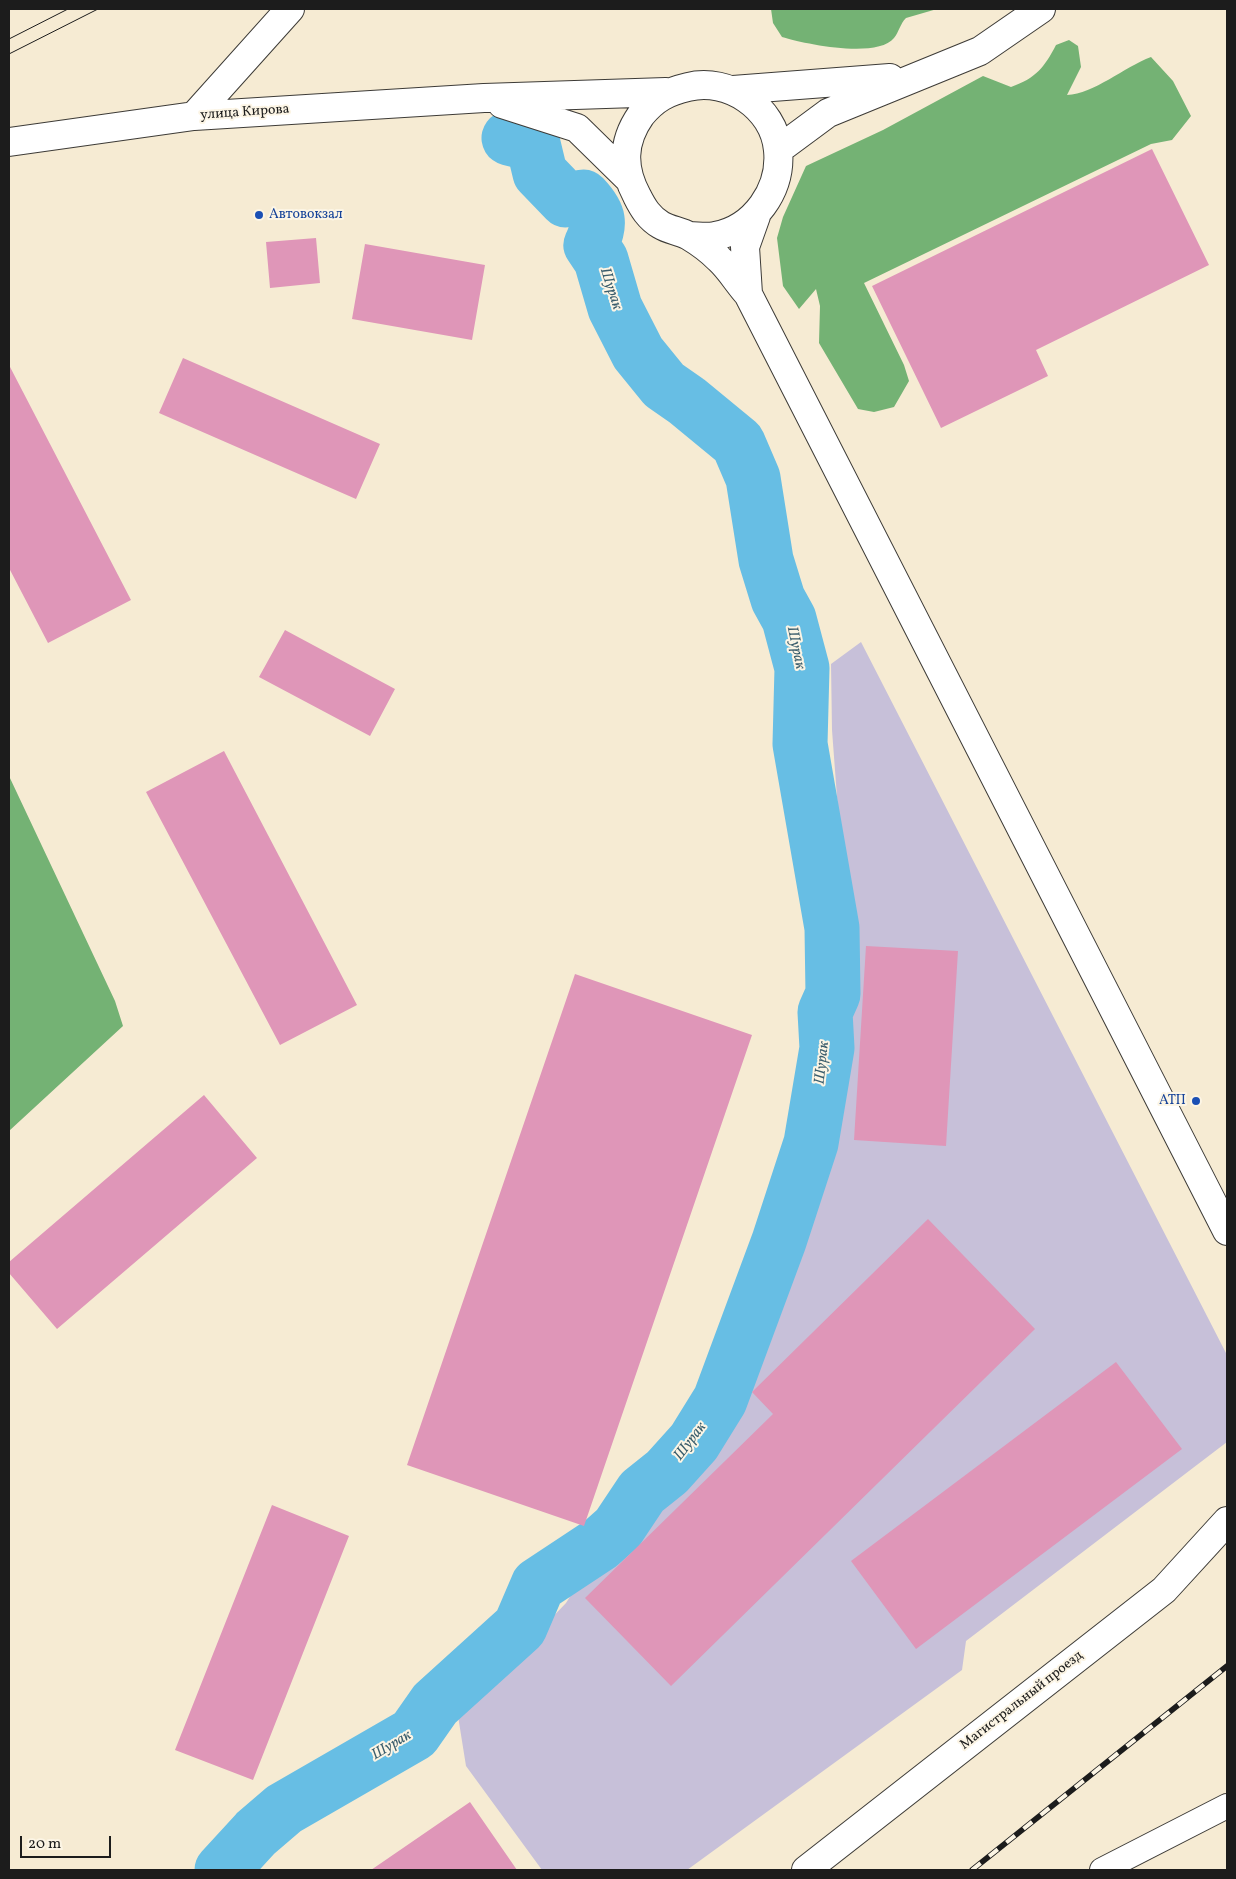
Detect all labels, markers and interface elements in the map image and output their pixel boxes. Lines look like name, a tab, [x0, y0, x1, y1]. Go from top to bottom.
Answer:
street label: улица Кирова	[200, 102, 290, 124]
place label: Автовокзал	[269, 207, 343, 223]
marker: Автовокзал	[253, 209, 265, 221]
water label: Шурак	[595, 266, 625, 312]
water label: Шурак	[782, 625, 808, 671]
water label: Шурак	[812, 1041, 834, 1085]
place label: АТП	[1159, 1093, 1186, 1109]
marker: АТП	[1190, 1095, 1202, 1107]
water label: Шурак	[671, 1419, 711, 1465]
street label: Магистральный проезд	[957, 1648, 1087, 1754]
water label: Шурак	[369, 1727, 415, 1765]
scale bar	[22, 1826, 114, 1858]
text: 20 m	[28, 1834, 61, 1855]

